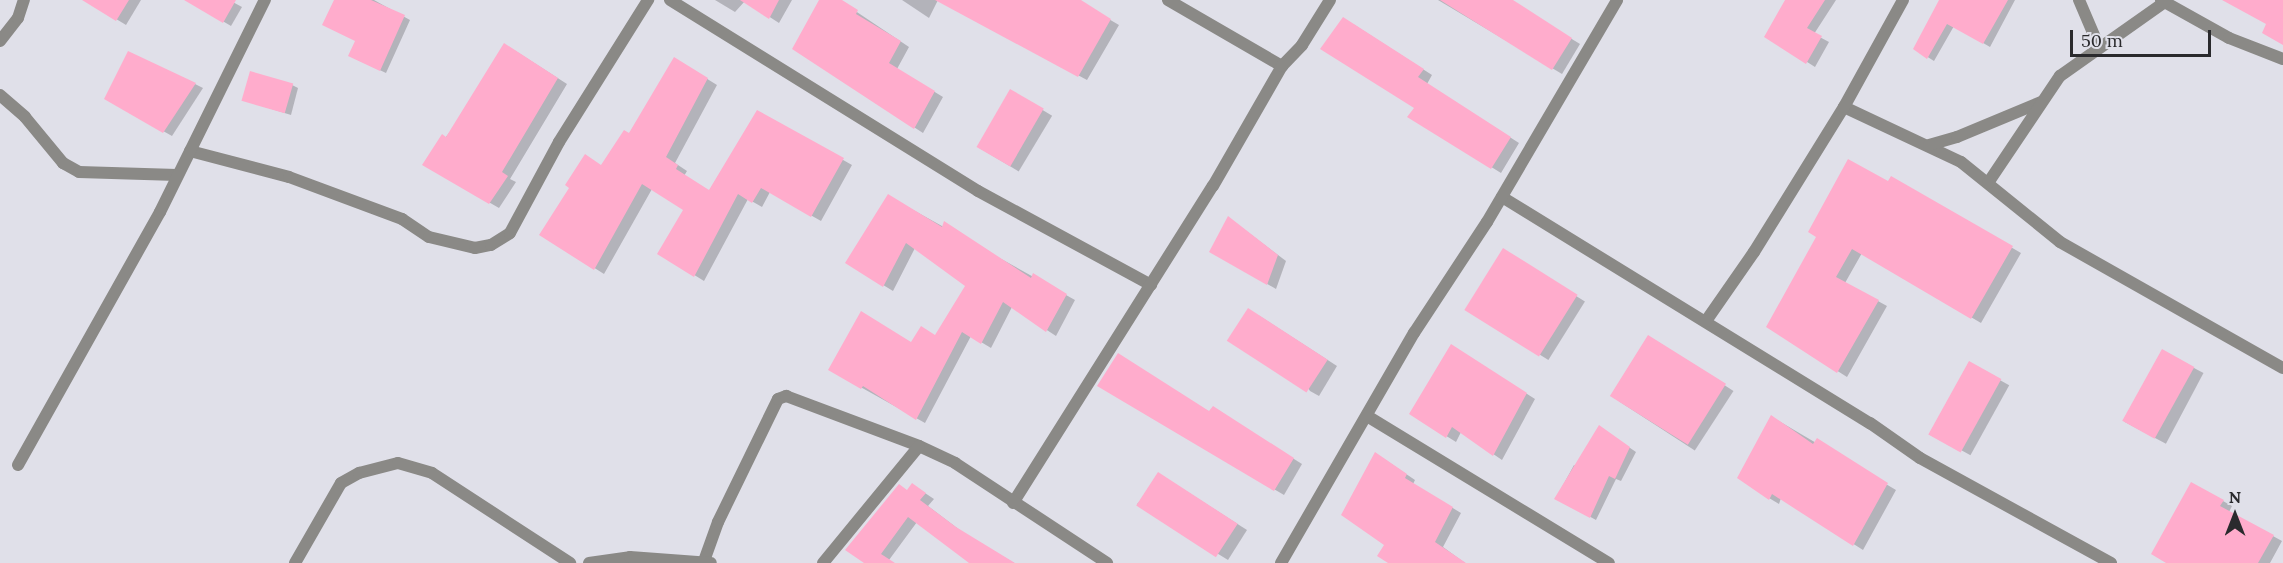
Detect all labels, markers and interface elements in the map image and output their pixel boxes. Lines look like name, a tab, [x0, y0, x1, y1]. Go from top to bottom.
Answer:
scale bar	[2073, 18, 2214, 56]
text: 50 m	[2081, 29, 2123, 52]
north arrow	[2205, 485, 2265, 545]
text: N	[2229, 487, 2241, 507]

